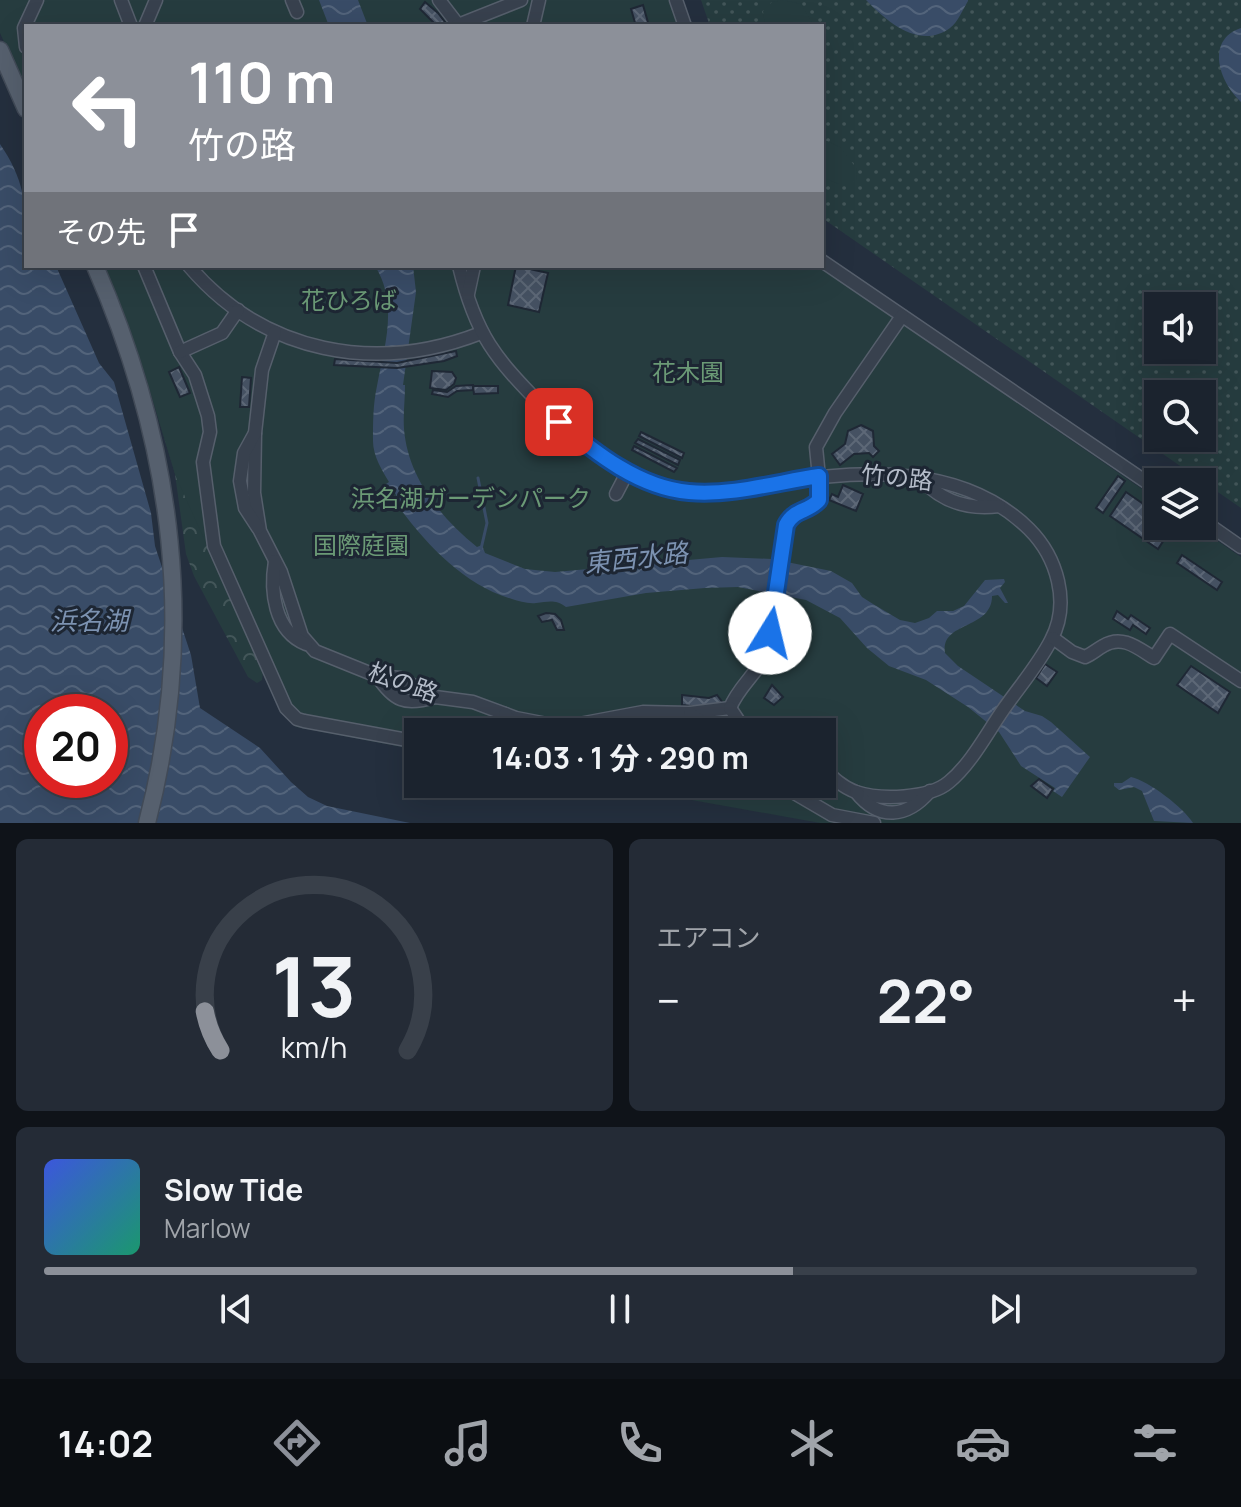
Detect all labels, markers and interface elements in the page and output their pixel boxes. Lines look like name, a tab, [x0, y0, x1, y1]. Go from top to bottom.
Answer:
text: 110 m	[188, 43, 335, 120]
icon: left	[56, 56, 160, 160]
text: 竹の路	[188, 120, 296, 169]
icon: arrive	[162, 208, 206, 252]
text: その先	[56, 211, 146, 252]
park label: 花ひろば	[301, 283, 397, 316]
map controls	[1144, 292, 1216, 540]
button: sound	[1144, 292, 1216, 364]
park label: 花木園	[652, 355, 724, 388]
button: search	[1144, 380, 1216, 452]
pin	[525, 388, 593, 456]
icon: arrive	[537, 400, 581, 444]
street label: 竹の路	[860, 456, 935, 497]
button: layers	[1144, 468, 1216, 540]
park label: 浜名湖ガーデンパーク	[351, 481, 591, 514]
park label: 国際庭園	[313, 528, 409, 561]
water label: 東西水路	[582, 533, 691, 580]
position arrow	[728, 591, 812, 675]
water label: 浜名湖	[50, 602, 132, 638]
street label: 松の路	[364, 654, 443, 709]
speed limit sign: 20	[24, 694, 128, 798]
text: 14:03 · 1 分 · 290 m	[491, 737, 749, 778]
text: エアコン	[657, 919, 761, 955]
text: 13	[272, 928, 357, 1042]
text: 22°	[877, 959, 975, 1041]
text: −	[657, 970, 680, 1030]
text: +	[1172, 970, 1197, 1030]
text: km/h	[281, 1028, 347, 1067]
text: Slow Tide	[164, 1169, 303, 1210]
text: Marlow	[164, 1210, 251, 1246]
icon: previous	[214, 1287, 258, 1331]
icon: pause	[598, 1287, 642, 1331]
icon: next	[983, 1287, 1027, 1331]
icon: directions	[269, 1415, 325, 1471]
icon: music	[440, 1415, 496, 1471]
icon: phone	[612, 1415, 668, 1471]
icon: climate	[784, 1415, 840, 1471]
icon: car	[955, 1415, 1011, 1471]
icon: filters	[1127, 1415, 1183, 1471]
text: 14:02	[58, 1419, 153, 1468]

